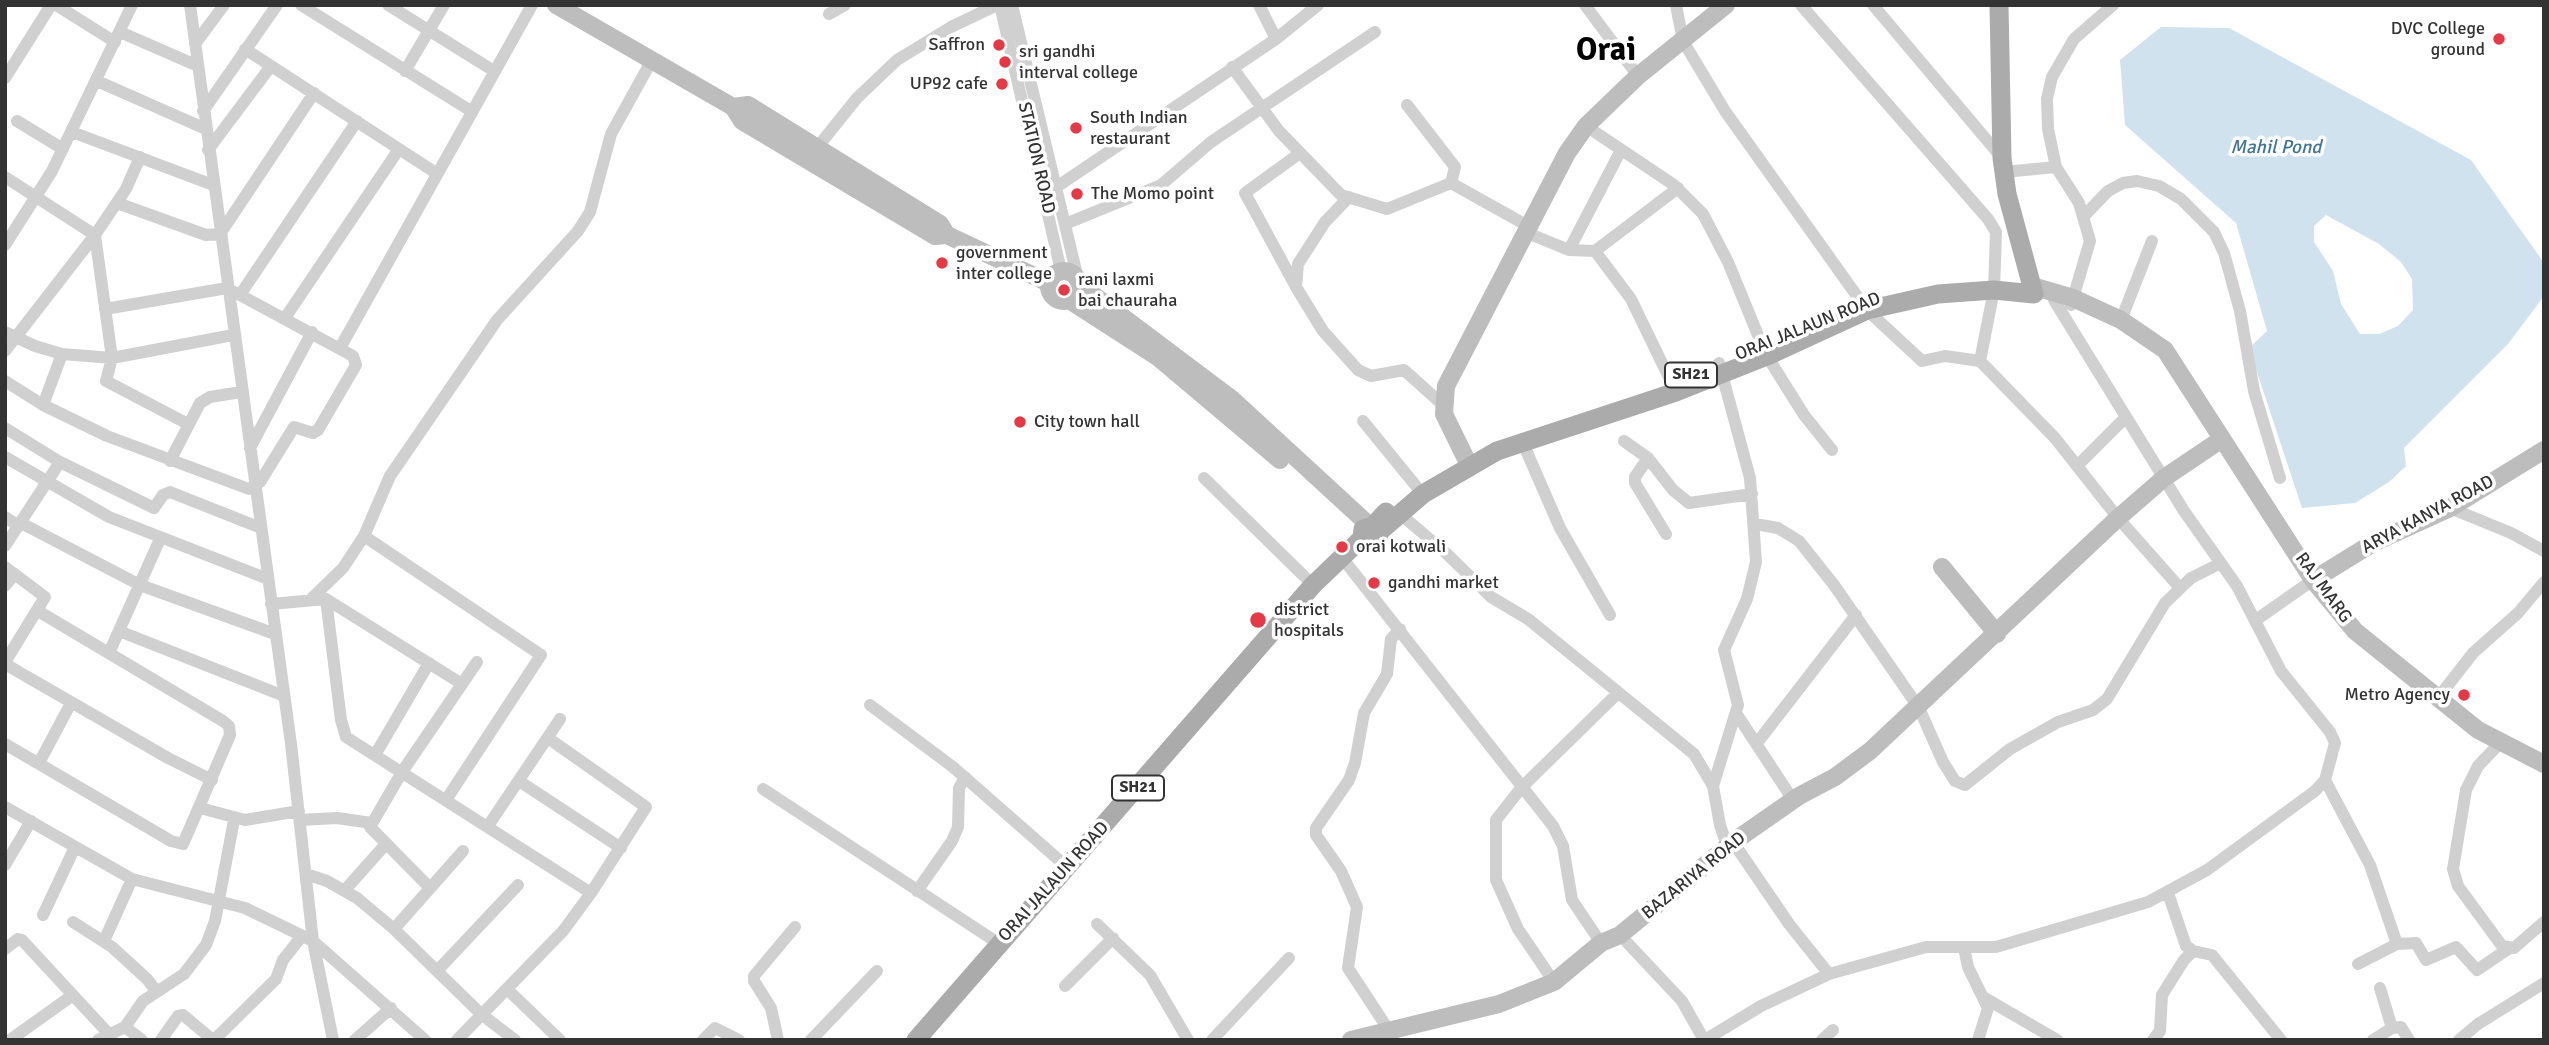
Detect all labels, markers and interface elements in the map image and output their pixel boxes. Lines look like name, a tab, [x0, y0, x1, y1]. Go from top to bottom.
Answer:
place label: DVC College ground	[2391, 18, 2485, 60]
marker: DVC College ground	[2491, 31, 2507, 47]
district label: Orai	[1576, 33, 1636, 71]
place label: Saffron	[929, 34, 985, 56]
marker: Saffron	[991, 37, 1007, 53]
place label: sri gandhi interval college	[1019, 41, 1138, 84]
marker: sri gandhi interval college	[997, 54, 1013, 70]
place label: UP92 cafe	[910, 73, 988, 95]
marker: UP92 cafe	[994, 76, 1010, 92]
street label: STATION ROAD	[1013, 100, 1059, 216]
place label: South Indian restaurant	[1090, 107, 1188, 150]
marker: South Indian restaurant	[1068, 120, 1084, 136]
water label: Mahil Pond	[2231, 137, 2321, 159]
place label: The Momo point	[1091, 183, 1214, 205]
marker: The Momo point	[1069, 186, 1085, 202]
place label: government inter college	[956, 242, 1052, 284]
marker: government inter college	[934, 255, 950, 271]
place label: rani laxmi bai chauraha	[1078, 269, 1177, 312]
marker: rani laxmi bai chauraha	[1056, 282, 1072, 298]
street label: ORAI JALAUN ROAD	[1732, 288, 1884, 366]
road number: SH21	[1665, 362, 1717, 388]
place label: City town hall	[1034, 411, 1140, 433]
marker: City town hall	[1012, 414, 1028, 430]
street label: ARYA KANYA ROAD	[2358, 471, 2498, 559]
place label: orai kotwali	[1356, 536, 1446, 558]
marker: orai kotwali	[1334, 539, 1350, 555]
street label: RAJ MARG	[2290, 549, 2356, 627]
place label: gandhi market	[1388, 572, 1499, 594]
marker: gandhi market	[1366, 575, 1382, 591]
place label: district hospitals	[1274, 599, 1344, 642]
marker: district hospitals	[1248, 610, 1268, 630]
place label: Metro Agency	[2344, 684, 2450, 706]
marker: Metro Agency	[2456, 687, 2472, 703]
road number: SH21	[1112, 776, 1164, 800]
street label: ORAI JALAUN ROAD	[994, 817, 1114, 947]
street label: BAZARIYA ROAD	[1638, 828, 1750, 924]

